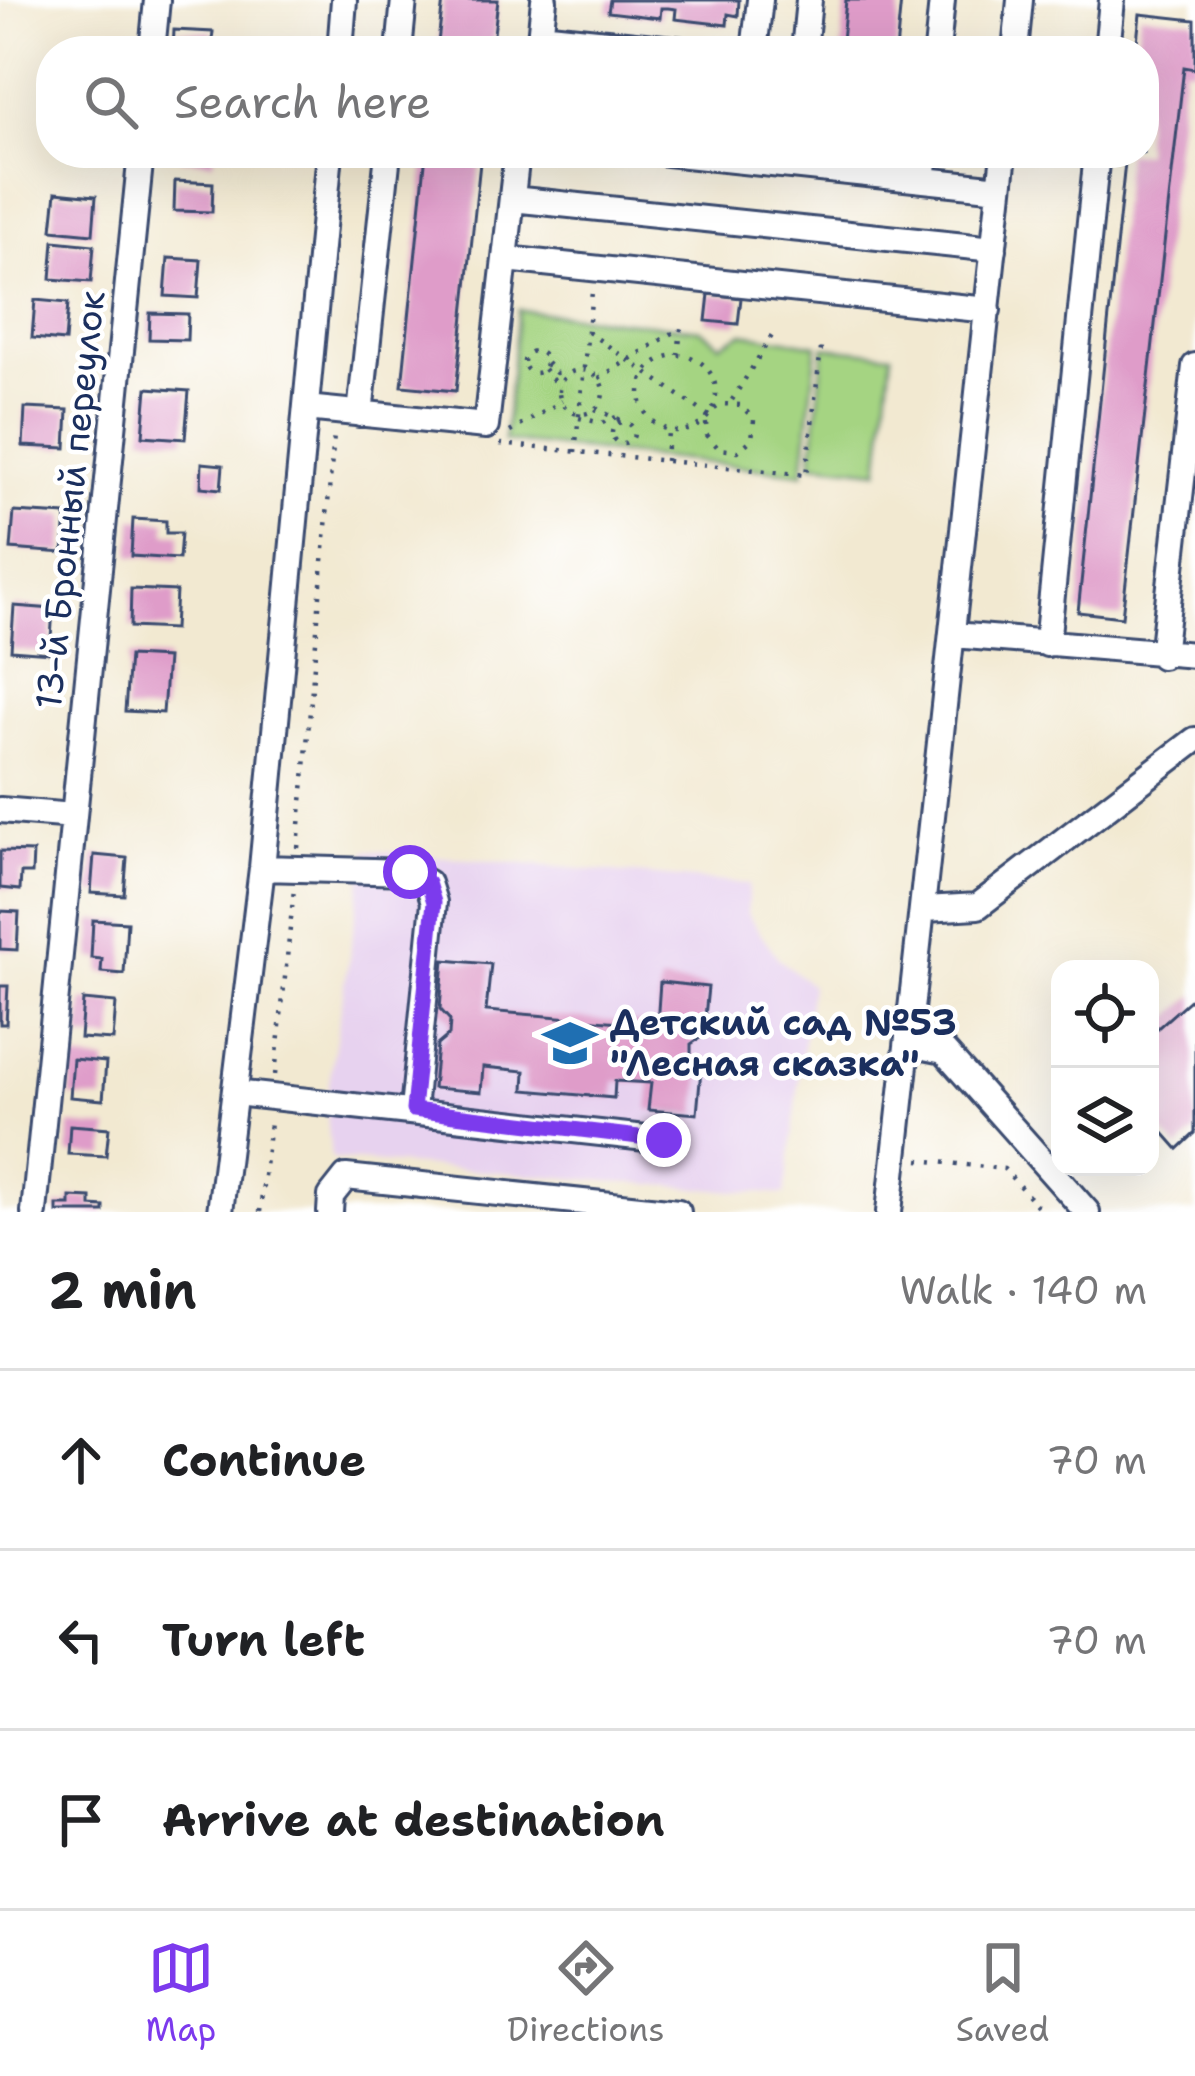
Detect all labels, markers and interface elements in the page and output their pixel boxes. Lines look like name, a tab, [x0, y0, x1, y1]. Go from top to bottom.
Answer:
search box	[36, 36, 1159, 168]
icon: search	[78, 69, 144, 135]
text: Search here	[174, 72, 431, 132]
street label: 13-й Бронный переулок	[24, 288, 116, 712]
route start	[383, 845, 437, 899]
map controls	[1051, 960, 1159, 1176]
button: locate	[1051, 960, 1159, 1068]
place label: Детский сад №53 "Лесная сказка"	[610, 998, 957, 1088]
school or university icon: Детский сад №53 "Лесная сказка"	[541, 1014, 599, 1072]
button: layers	[1051, 1068, 1159, 1176]
route end	[637, 1113, 691, 1167]
text: 2 min	[48, 1256, 197, 1324]
text: Walk · 140 m	[899, 1264, 1147, 1316]
icon: ahead	[48, 1427, 114, 1493]
text: Continue	[162, 1430, 366, 1490]
text: 70 m	[1046, 1434, 1147, 1486]
icon: left	[48, 1607, 114, 1673]
text: Turn left	[162, 1610, 365, 1670]
text: 70 m	[1046, 1614, 1147, 1666]
icon: arrive	[48, 1787, 114, 1853]
text: Arrive at destination	[162, 1790, 665, 1850]
tab: Map	[146, 1935, 216, 2052]
tab: Directions	[507, 1935, 665, 2052]
tab: Saved	[956, 1935, 1049, 2052]

